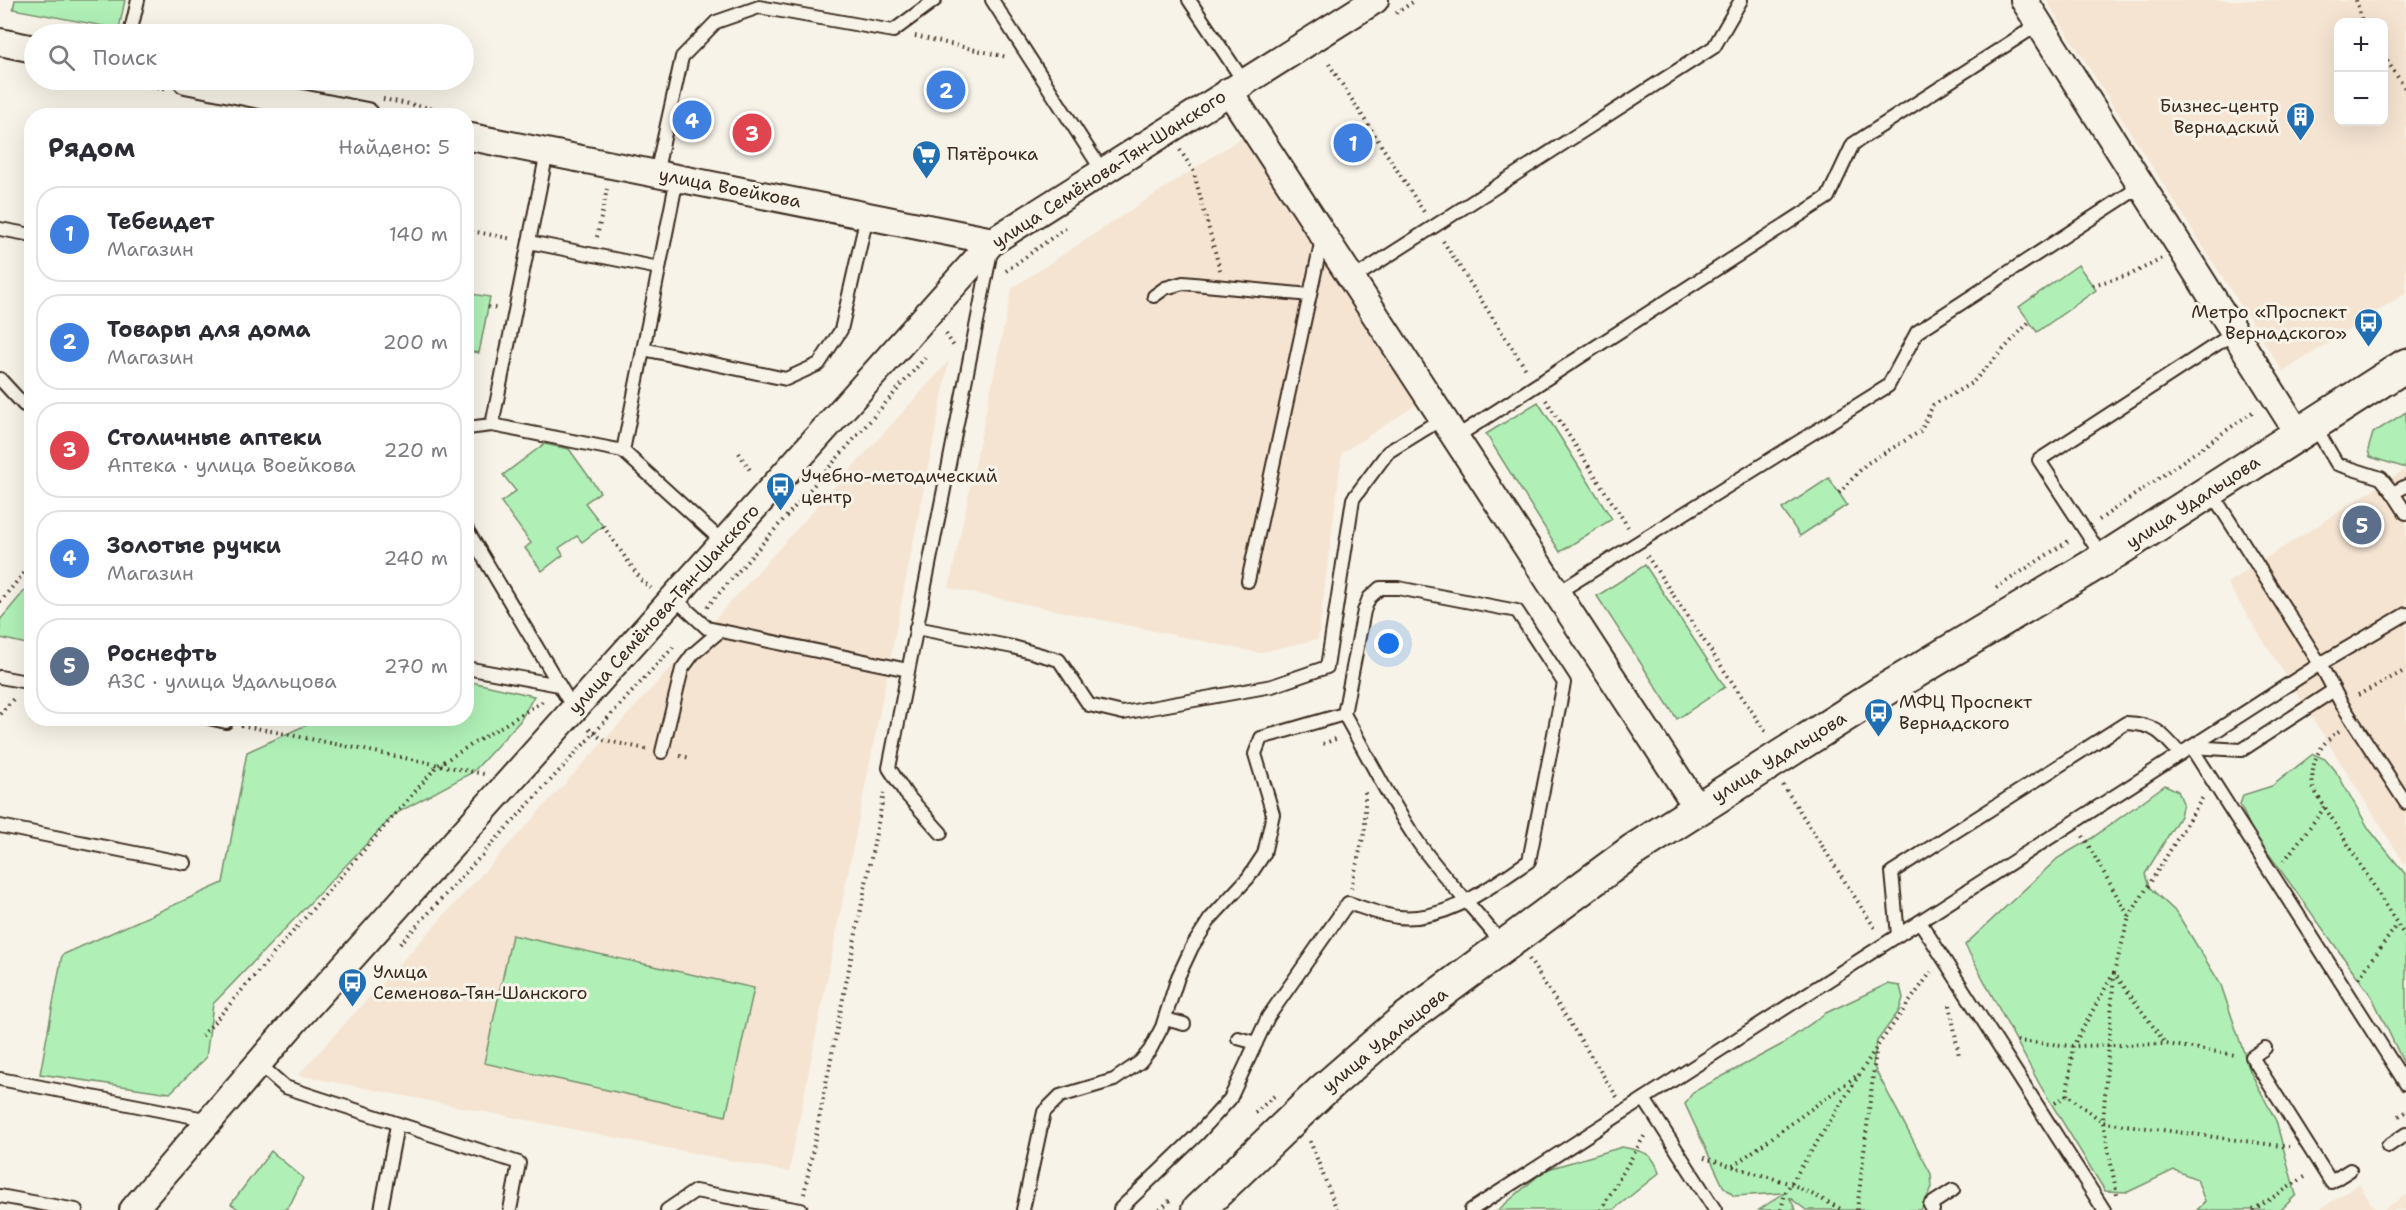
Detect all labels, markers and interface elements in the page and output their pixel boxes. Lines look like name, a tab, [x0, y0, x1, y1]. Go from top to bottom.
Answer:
map controls	[2334, 18, 2388, 126]
button: +	[2334, 18, 2388, 72]
search box	[24, 24, 474, 90]
icon: search	[45, 41, 78, 74]
text: Поиск	[93, 43, 157, 72]
pin: 2	[926, 68, 966, 112]
button: −	[2334, 72, 2388, 126]
street label: улица Семёнова-Тян-Шанского	[987, 84, 1231, 254]
place label: Бизнес-центр Вернадский	[2159, 94, 2279, 139]
pin: 4	[672, 98, 712, 142]
building icon: Бизнес-центр Вернадский	[2284, 100, 2316, 142]
pin: 3	[732, 110, 771, 156]
pin: 1	[1334, 120, 1372, 166]
text: Рядом	[48, 130, 135, 165]
text: Найдено: 5	[338, 134, 450, 160]
supermarket icon: Пятёрочка	[910, 138, 942, 180]
place label: Пятёрочка	[947, 142, 1038, 166]
street label: улица Воейкова	[657, 162, 803, 214]
text: Тебеидет	[107, 207, 214, 236]
text: 1	[65, 221, 74, 247]
text: 140 m	[389, 221, 448, 247]
text: Магазин	[107, 236, 194, 262]
place label: Метро «Проспект Вернадского»	[2191, 300, 2348, 345]
bus stop icon: Метро «Проспект Вернадского»	[2352, 306, 2384, 348]
text: Товары для дома	[107, 315, 311, 344]
text: 2	[63, 329, 77, 355]
text: 200 m	[383, 329, 448, 355]
text: Магазин	[107, 344, 194, 370]
text: Столичные аптеки	[107, 423, 322, 452]
text: 3	[63, 437, 77, 463]
text: 220 m	[384, 437, 448, 463]
street label: улица Удальцова	[2122, 450, 2264, 554]
text: Аптека · улица Воейкова	[107, 452, 356, 478]
place label: Учебно-методический центр	[801, 464, 998, 509]
bus stop icon: Учебно-методический центр	[764, 470, 796, 512]
street label: улица Семёнова-Тян-Шанского	[563, 499, 765, 719]
pin: 5	[2342, 502, 2382, 548]
text: Золотые ручки	[107, 531, 281, 560]
text: 4	[63, 545, 77, 571]
text: 240 m	[383, 545, 448, 571]
text: Магазин	[107, 560, 194, 586]
your location	[1374, 629, 1403, 658]
text: Роснефть	[107, 639, 217, 668]
text: 5	[63, 653, 76, 679]
text: 270 m	[384, 653, 448, 679]
text: АЗС · улица Удальцова	[107, 668, 337, 694]
place label: МФЦ Проспект Вернадского	[1899, 690, 2033, 735]
bus stop icon: МФЦ Проспект Вернадского	[1862, 696, 1894, 738]
street label: улица Удальцова	[1707, 706, 1851, 808]
place label: Улица Семенова-Тян-Шанского	[373, 960, 587, 1005]
bus stop icon: Улица Семенова-Тян-Шанского	[336, 966, 368, 1008]
street label: улица Удальцова	[1317, 982, 1453, 1098]

